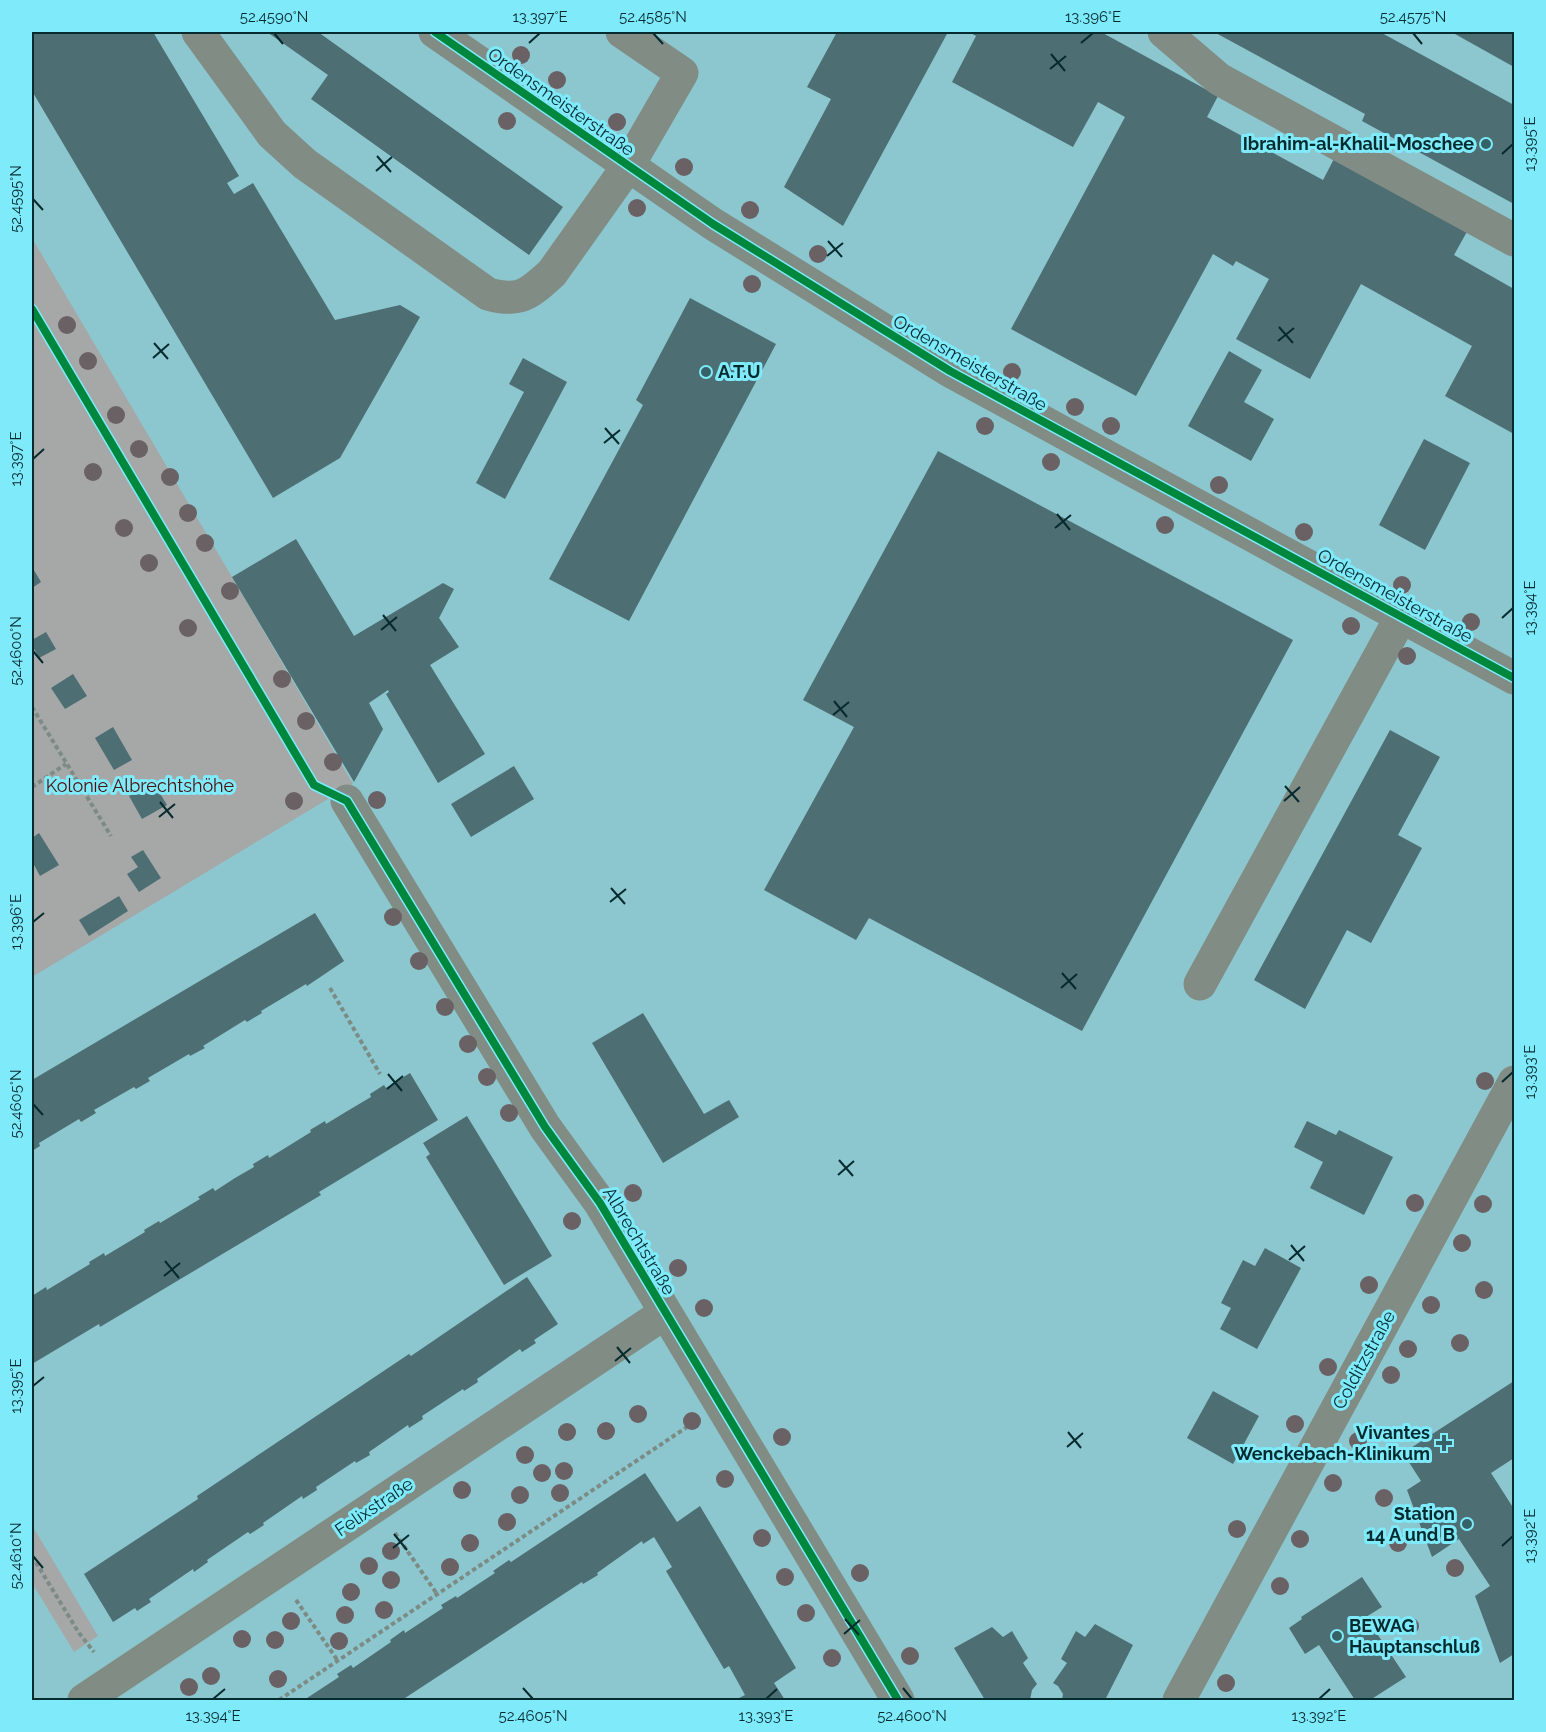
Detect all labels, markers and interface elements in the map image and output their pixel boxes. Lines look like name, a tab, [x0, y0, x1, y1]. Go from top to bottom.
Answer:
text: 52.4590°N	[240, 8, 308, 26]
text: 13.397°E	[512, 8, 568, 26]
text: 52.4585°N	[619, 8, 687, 26]
text: 13.396°E	[1065, 8, 1121, 26]
text: 52.4575°N	[1380, 8, 1446, 26]
street label: Ordensmeisterstraße	[484, 43, 639, 160]
text: 13.395°E	[1521, 116, 1539, 172]
place label: Ibrahim-al-Khalil-Moschee	[1243, 133, 1474, 154]
marker: Ibrahim-al-Khalil-Moschee	[1479, 137, 1493, 151]
text: 52.4595°N	[7, 165, 25, 233]
street label: Ordensmeisterstraße	[890, 310, 1051, 415]
place label: A.T.U	[718, 361, 760, 382]
marker: A.T.U	[699, 365, 713, 379]
text: 13.397°E	[7, 431, 25, 487]
street label: Ordensmeisterstraße	[1314, 544, 1477, 647]
text: 13.394°E	[1521, 580, 1539, 636]
text: 52.4600°N	[7, 616, 25, 686]
park label: Kolonie Albrechtshöhe	[46, 775, 235, 796]
text: 13.396°E	[7, 894, 25, 950]
text: 13.393°E	[1521, 1045, 1539, 1099]
text: 52.4605°N	[7, 1070, 25, 1139]
street label: Albrechtstraße	[599, 1183, 680, 1299]
street label: Colditzstraße	[1328, 1307, 1399, 1413]
text: 13.395°E	[7, 1358, 25, 1414]
place label: Vivantes Wenckebach-Klinikum	[1234, 1422, 1430, 1464]
marker: Vivantes Wenckebach-Klinikum	[1435, 1434, 1453, 1452]
street label: Felixstraße	[331, 1473, 417, 1540]
place label: Station 14 A und B	[1366, 1503, 1455, 1545]
text: 13.392°E	[1521, 1509, 1539, 1563]
marker: Station 14 A und B	[1460, 1517, 1474, 1531]
text: 52.4610°N	[7, 1523, 25, 1589]
place label: BEWAG Hauptanschluß	[1349, 1615, 1480, 1657]
marker: BEWAG Hauptanschluß	[1330, 1629, 1344, 1643]
text: 13.394°E	[185, 1707, 241, 1725]
text: 52.4605°N	[499, 1707, 568, 1725]
text: 13.393°E	[739, 1707, 793, 1725]
text: 52.4600°N	[877, 1707, 947, 1725]
text: 13.392°E	[1292, 1707, 1346, 1725]

